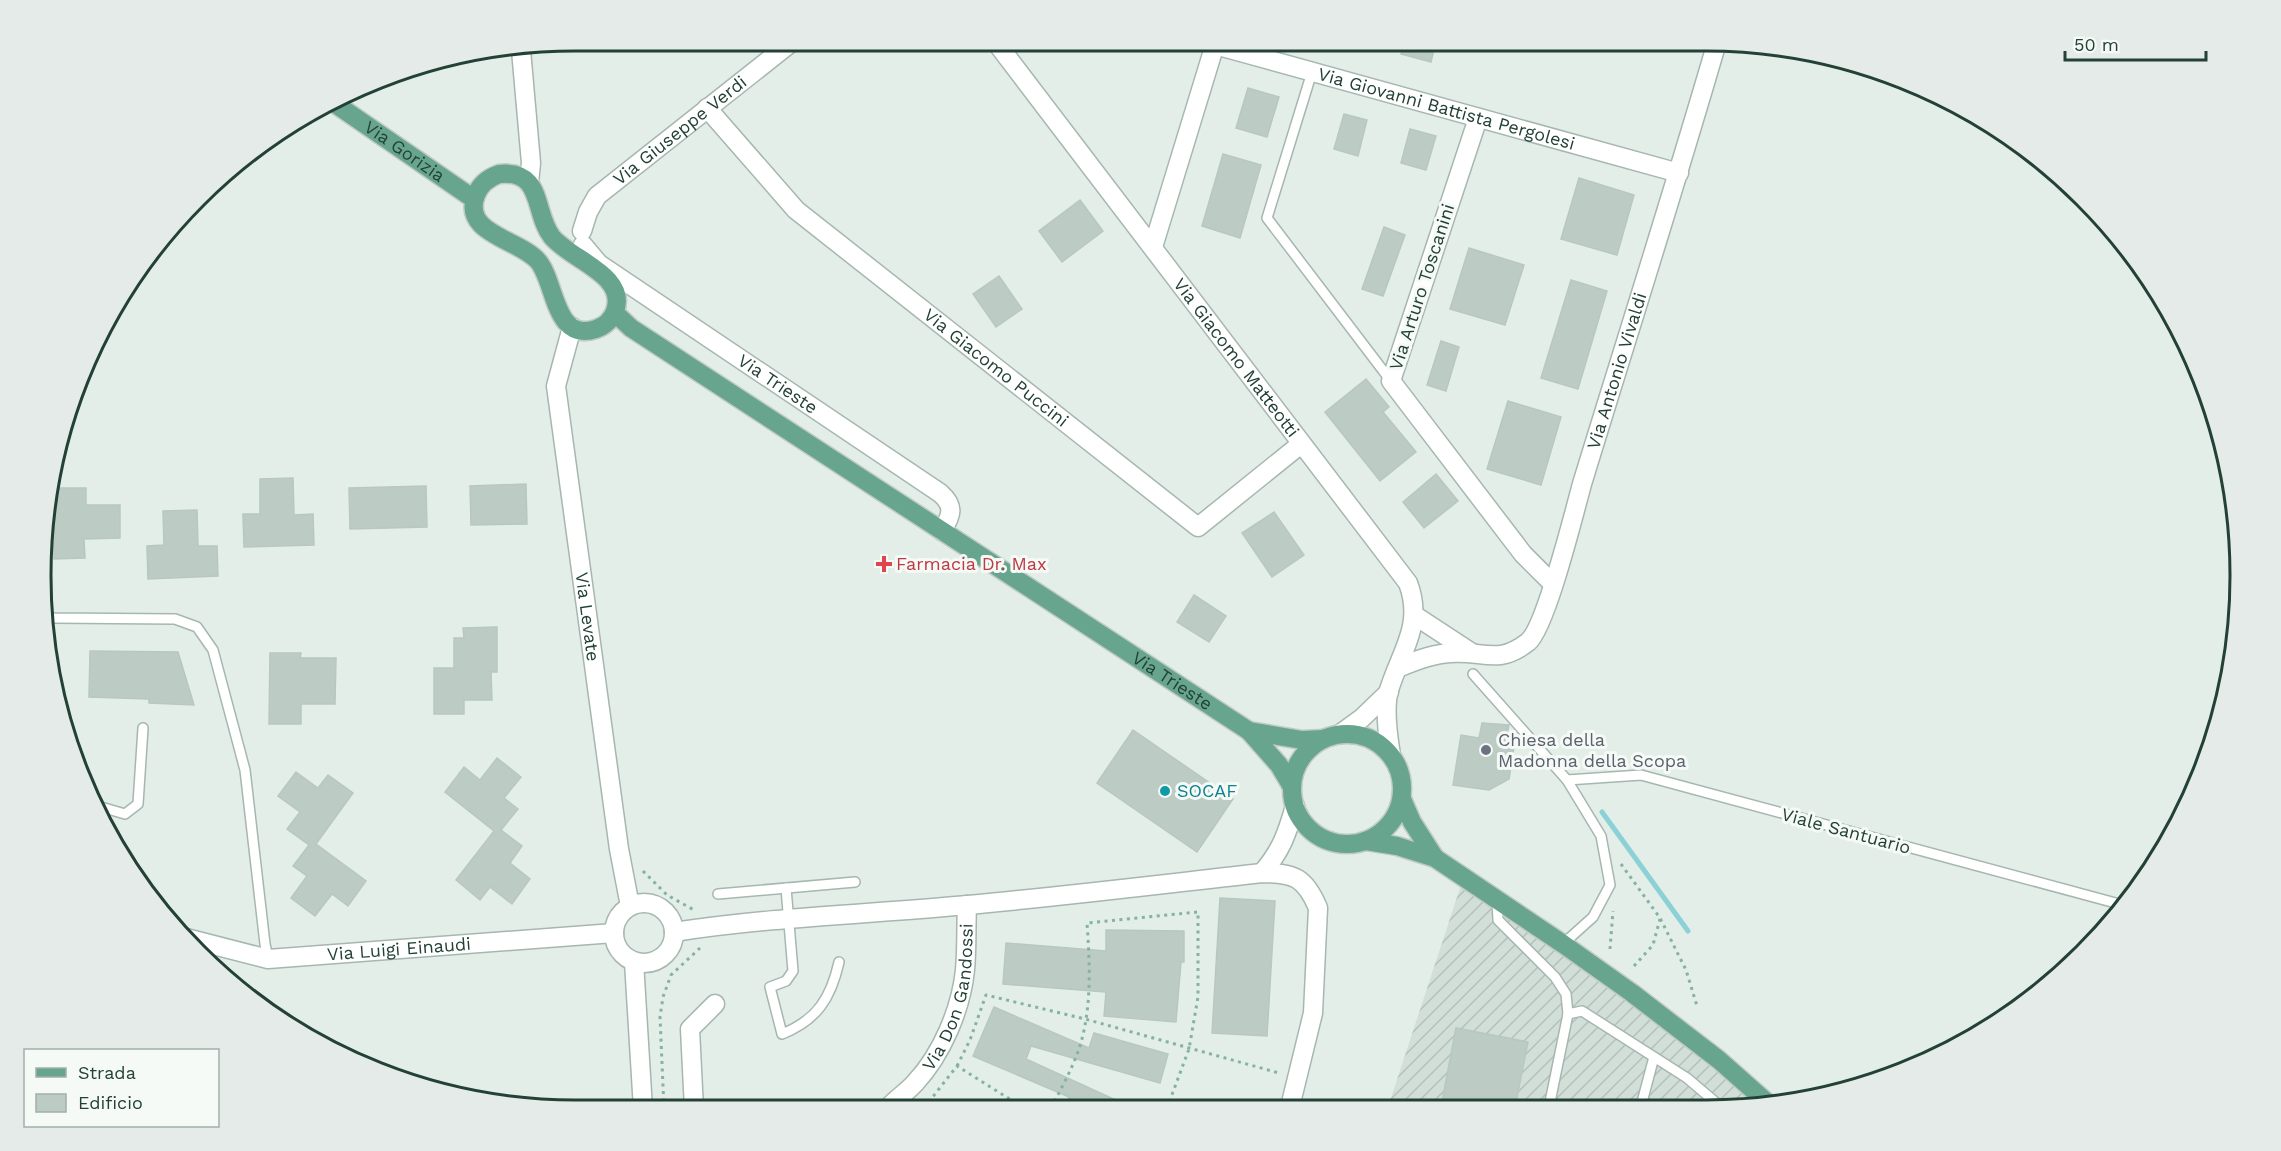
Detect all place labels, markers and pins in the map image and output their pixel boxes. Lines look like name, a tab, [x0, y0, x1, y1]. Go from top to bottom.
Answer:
place label: Farmacia Dr. Max	[896, 553, 1046, 574]
marker: Farmacia Dr. Max	[877, 557, 891, 571]
place label: Chiesa della Madonna della Scopa	[1498, 729, 1686, 771]
marker: Chiesa della Madonna della Scopa	[1479, 743, 1493, 757]
place label: SOCAF	[1177, 780, 1237, 801]
marker: SOCAF	[1158, 784, 1172, 798]

